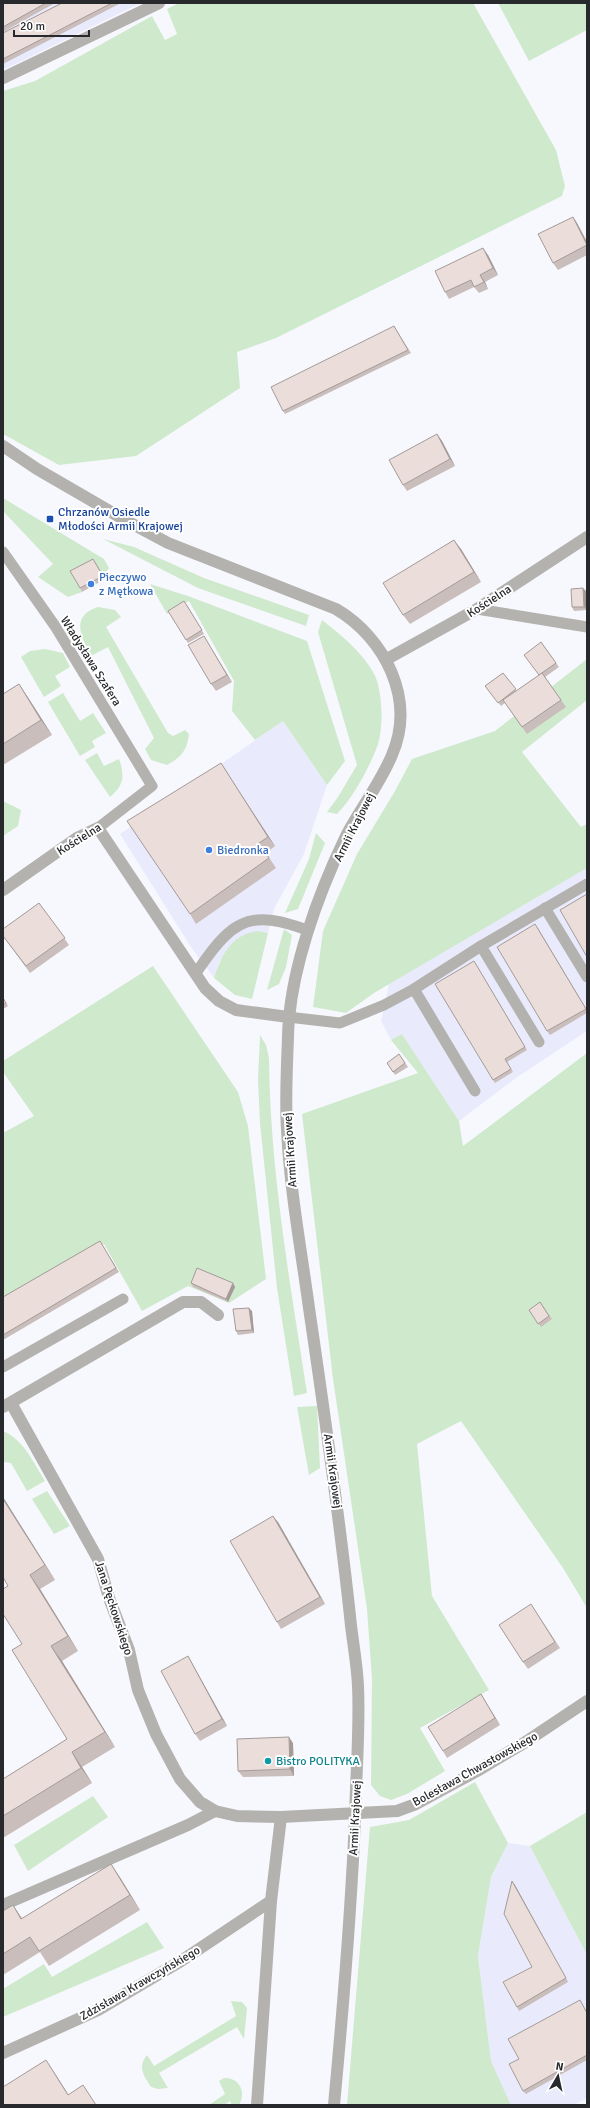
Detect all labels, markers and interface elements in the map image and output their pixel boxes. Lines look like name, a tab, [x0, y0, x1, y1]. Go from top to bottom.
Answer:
scale bar	[14, 12, 89, 38]
text: 20 m	[20, 19, 45, 34]
place label: Chrzanów Osiedle Młodości Armii Krajowej	[58, 505, 183, 534]
marker: Chrzanów Osiedle Młodości Armii Krajowej	[45, 514, 55, 524]
place label: Pieczywo z Mętkowa	[99, 570, 153, 599]
marker: Pieczywo z Mętkowa	[86, 579, 96, 589]
street label: Kościelna	[464, 582, 514, 621]
street label: Władysława Szafera	[57, 614, 124, 709]
street label: Armii Krajowej	[331, 790, 378, 864]
street label: Kościelna	[54, 820, 104, 859]
place label: Biedronka	[217, 843, 269, 858]
marker: Biedronka	[204, 845, 214, 855]
street label: Armii Krajowej	[280, 1112, 301, 1188]
street label: Armii Krajowej	[320, 1433, 345, 1509]
street label: Jana Pęckowskiego	[91, 1559, 136, 1657]
street label: Bolesława Chwastowskiego	[410, 1729, 540, 1810]
place label: Bistro POLITYKA	[276, 1754, 360, 1769]
marker: Bistro POLITYKA	[263, 1756, 273, 1766]
street label: Armii Krajowej	[346, 1780, 365, 1856]
street label: Zdzisława Krawczyńskiego	[78, 1943, 203, 2024]
north arrow	[538, 2056, 578, 2096]
text: N	[555, 2060, 564, 2074]

